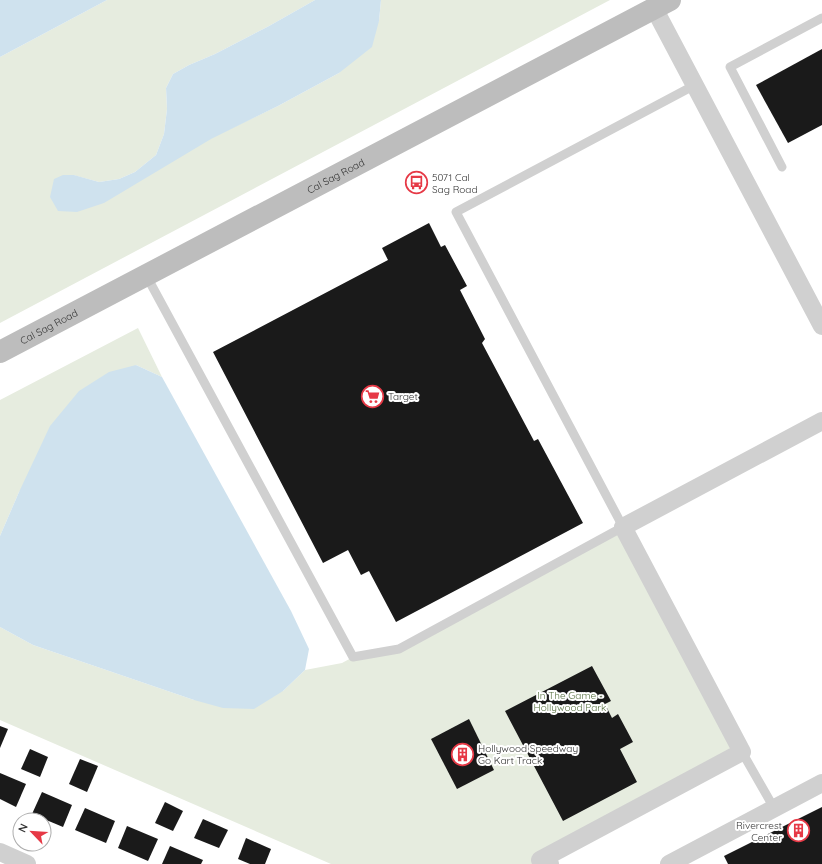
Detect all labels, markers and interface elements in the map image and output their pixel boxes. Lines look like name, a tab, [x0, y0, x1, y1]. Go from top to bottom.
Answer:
street label: Cal Sag Road	[305, 156, 367, 197]
bus stop icon: 5071 Cal Sag Road	[403, 170, 429, 196]
place label: 5071 Cal Sag Road	[432, 171, 477, 196]
street label: Cal Sag Road	[18, 306, 80, 347]
supermarket icon: Target	[360, 383, 386, 409]
place label: Target	[388, 390, 418, 403]
park label: In The Game - Hollywood Park	[534, 689, 606, 714]
building icon: Hollywood Speedway Go Kart Track	[450, 741, 476, 767]
place label: Hollywood Speedway Go Kart Track	[478, 742, 578, 767]
north arrow	[12, 812, 52, 852]
building icon: Rivercrest Center	[785, 818, 811, 844]
place label: Rivercrest Center	[736, 819, 783, 844]
text: N	[15, 821, 31, 834]

